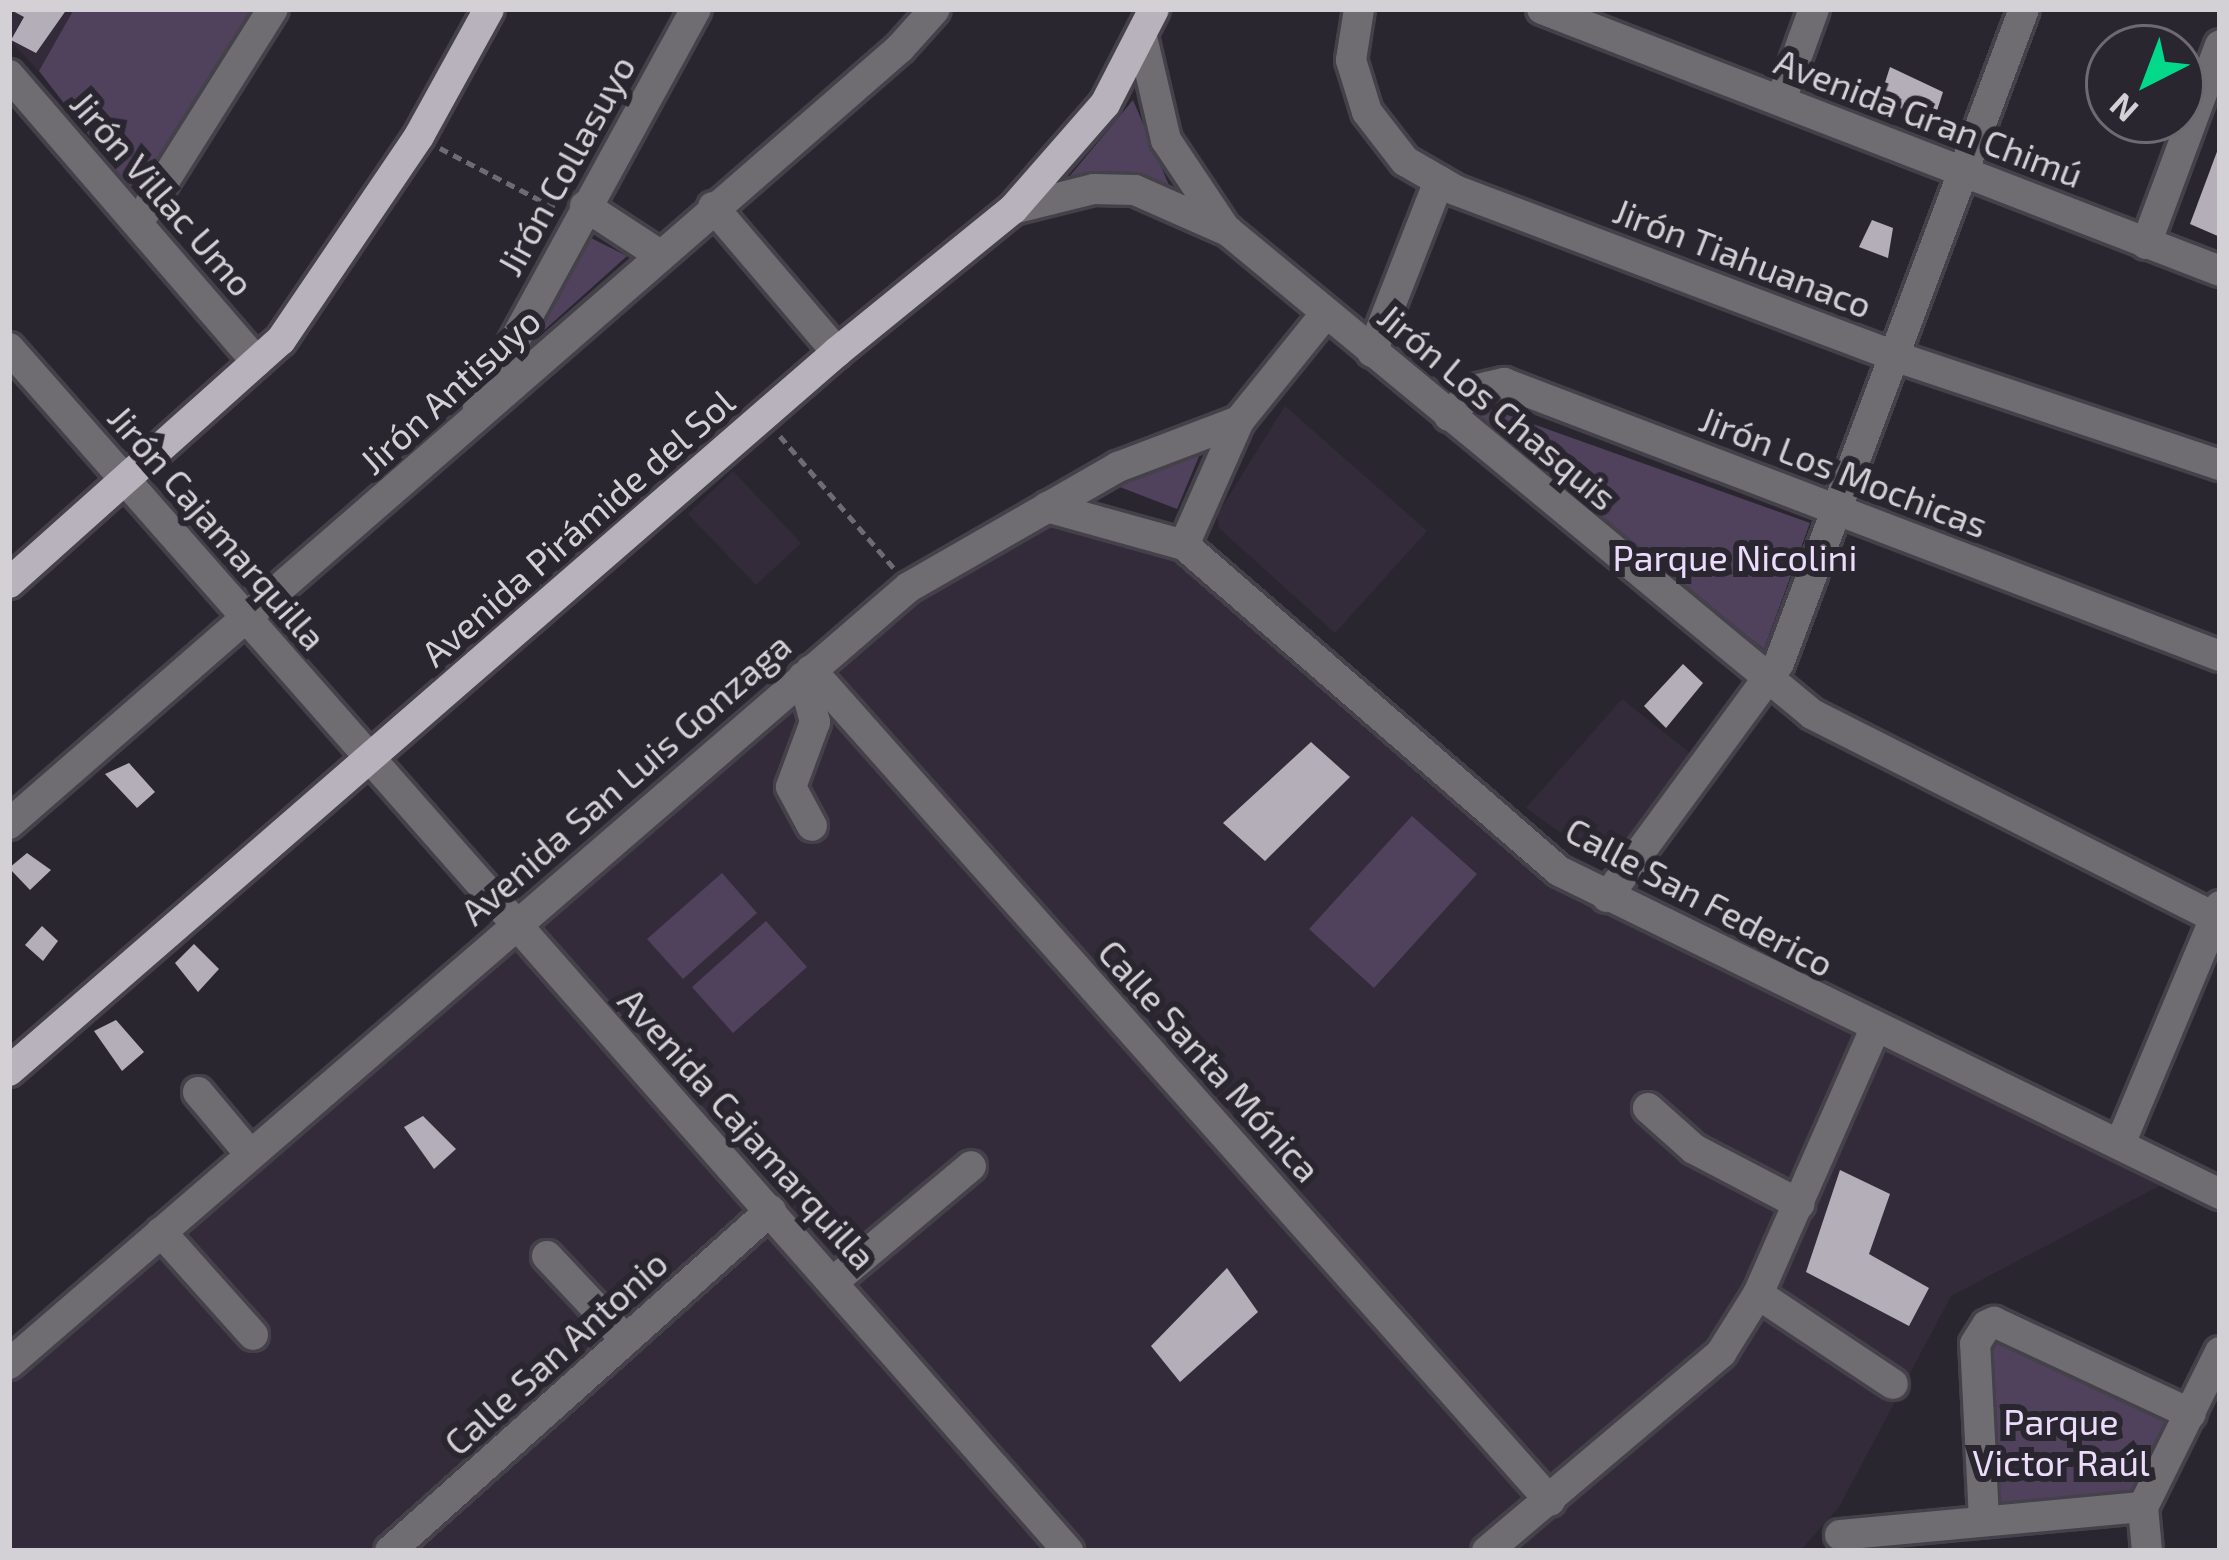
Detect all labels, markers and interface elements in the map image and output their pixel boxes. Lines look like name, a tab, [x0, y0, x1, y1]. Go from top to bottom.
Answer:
north arrow	[2085, 24, 2205, 144]
street label: Avenida Gran Chimú	[1769, 38, 2089, 196]
street label: Jirón Collasuyo	[487, 48, 643, 282]
street label: Jirón Villac Umo	[62, 81, 264, 305]
text: N	[2101, 86, 2145, 131]
street label: Jirón Tiahuanaco	[1607, 188, 1879, 326]
street label: Jirón Los Chasquis	[1370, 294, 1626, 518]
street label: Jirón Antisuyo	[350, 297, 548, 483]
street label: Avenida Pirámide del Sol	[412, 379, 742, 675]
street label: Jirón Cajamarquilla	[100, 396, 336, 658]
street label: Jirón Los Mochicas	[1694, 396, 1994, 546]
park label: Parque Nicolini	[1613, 535, 1857, 579]
street label: Avenida San Luis Gonzaga	[451, 623, 799, 933]
street label: Calle San Federico	[1559, 807, 1841, 985]
street label: Calle Santa Mónica	[1090, 930, 1330, 1190]
street label: Avenida Cajamarquilla	[610, 978, 886, 1278]
street label: Calle San Antonio	[434, 1240, 676, 1464]
park label: Parque Victor Raúl	[1972, 1398, 2150, 1483]

